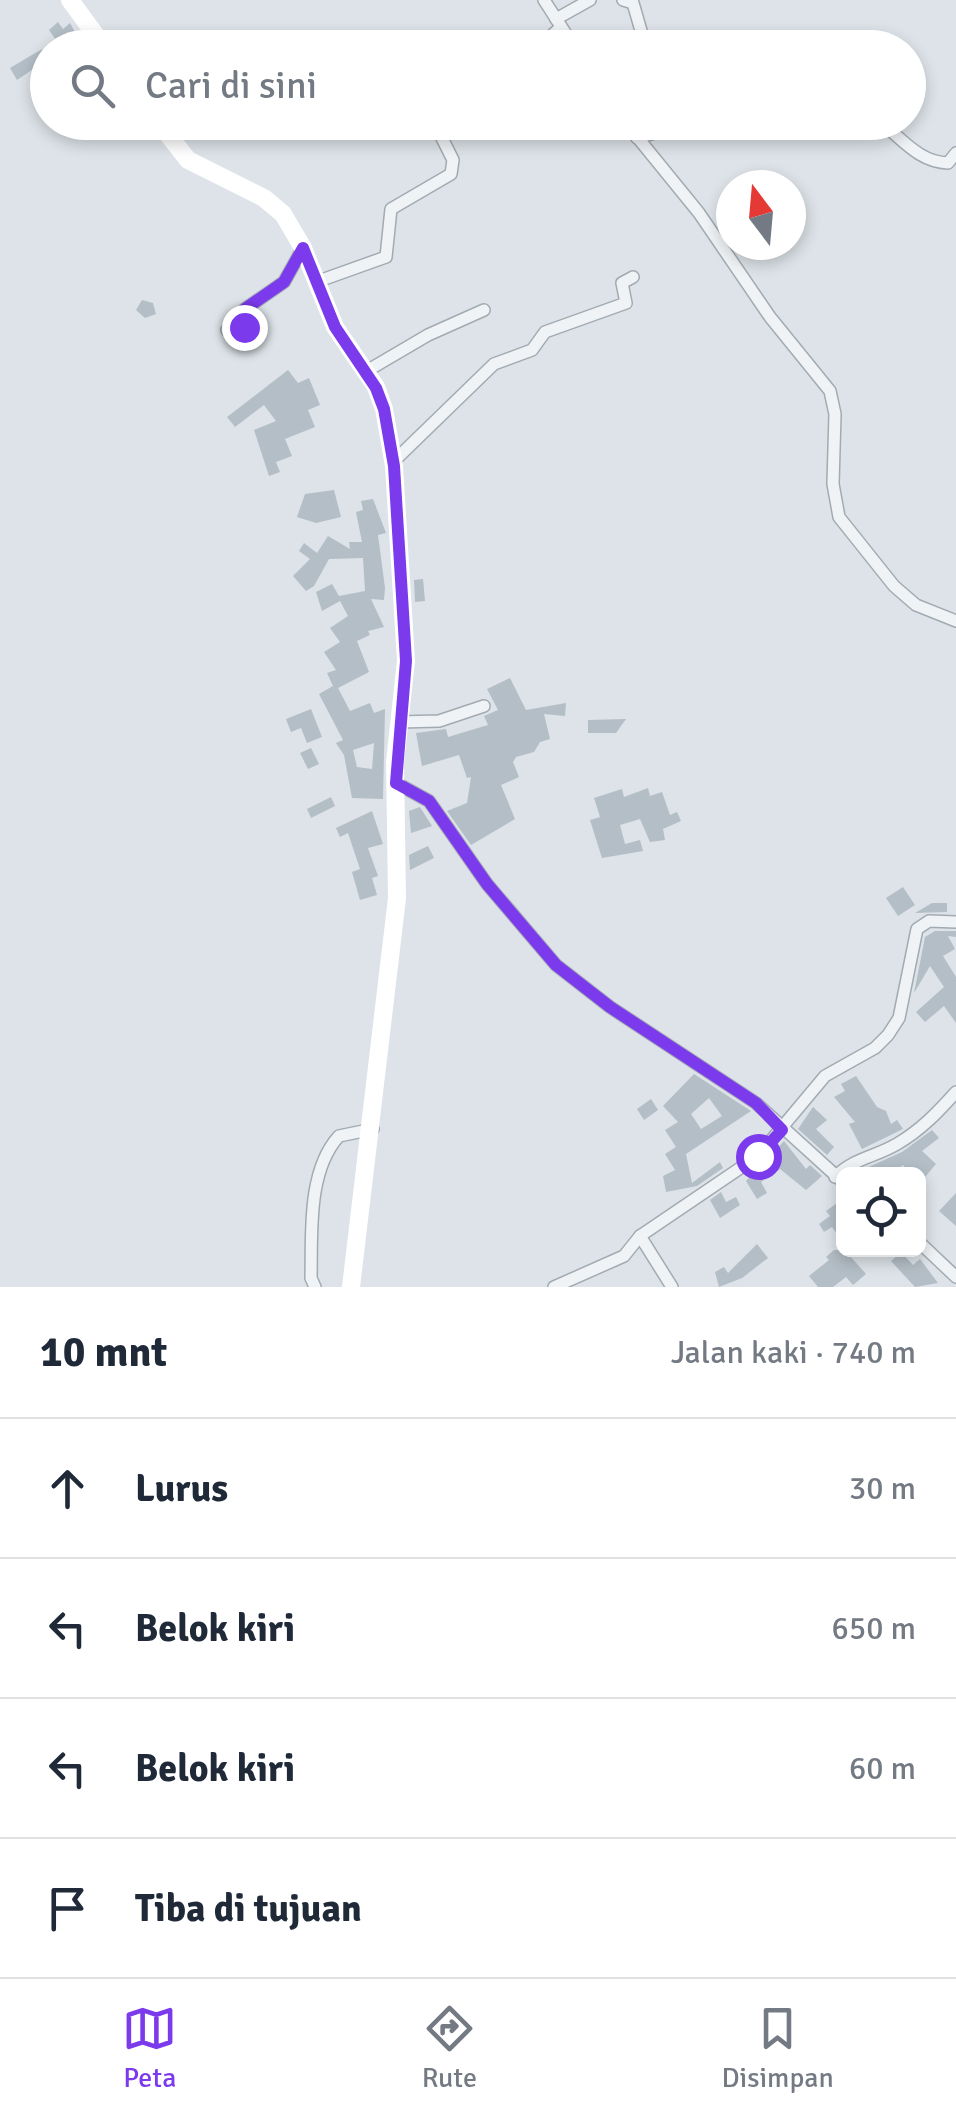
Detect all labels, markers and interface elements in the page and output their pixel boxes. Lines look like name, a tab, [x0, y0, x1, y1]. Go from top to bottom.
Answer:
search box	[30, 30, 926, 140]
icon: search	[65, 58, 120, 113]
text: Cari di sini	[145, 62, 317, 109]
north arrow	[716, 170, 806, 260]
route end	[222, 305, 268, 351]
route start	[736, 1134, 782, 1180]
map controls	[836, 1167, 926, 1257]
button: locate	[836, 1167, 926, 1257]
text: 10 mnt	[40, 1327, 167, 1378]
text: Jalan kaki · 740 m	[671, 1333, 916, 1372]
icon: ahead	[40, 1461, 95, 1516]
text: Lurus	[135, 1465, 228, 1512]
text: 30 m	[849, 1469, 916, 1508]
icon: left	[40, 1601, 95, 1656]
text: Belok kiri	[135, 1605, 295, 1652]
text: 650 m	[832, 1609, 916, 1648]
icon: left	[40, 1741, 95, 1796]
text: Belok kiri	[135, 1745, 295, 1792]
text: 60 m	[849, 1749, 916, 1788]
icon: arrive	[40, 1881, 95, 1936]
text: Tiba di tujuan	[135, 1885, 362, 1932]
tab: Peta	[122, 2001, 177, 2095]
tab: Rute	[422, 2001, 477, 2095]
tab: Disimpan	[721, 2001, 834, 2095]

